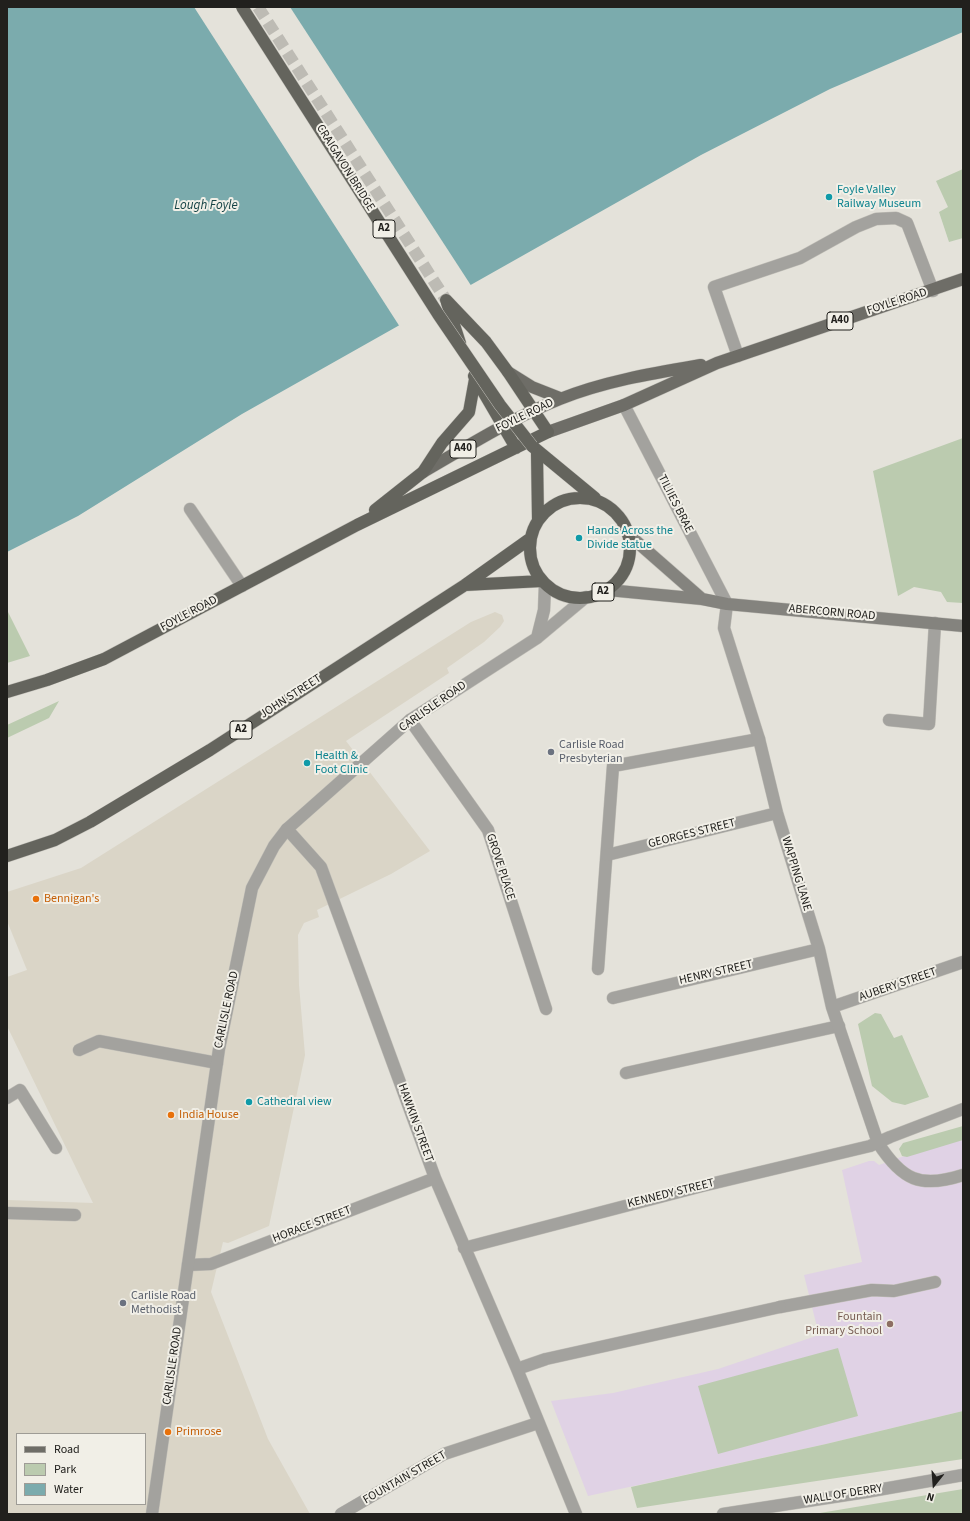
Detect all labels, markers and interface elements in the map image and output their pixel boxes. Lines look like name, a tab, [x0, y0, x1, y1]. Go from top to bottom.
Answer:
street label: CRAIGAVON BRIDGE	[313, 122, 377, 214]
place label: Foyle Valley Railway Museum	[837, 183, 921, 211]
marker: Foyle Valley Railway Museum	[824, 192, 834, 202]
water label: Lough Foyle	[174, 198, 238, 214]
road number: A2	[373, 220, 395, 238]
street label: FOYLE ROAD	[865, 286, 929, 318]
road number: A40	[827, 312, 853, 330]
street label: FOYLE ROAD	[494, 396, 556, 436]
road number: A40	[450, 440, 476, 458]
street label: TILIIES BRAE	[654, 472, 696, 536]
place label: Hands Across the Divide statue	[587, 524, 673, 552]
marker: Hands Across the Divide statue	[574, 533, 584, 543]
road number: A2	[592, 583, 614, 601]
street label: FOYLE ROAD	[158, 593, 220, 635]
street label: ABERCORN ROAD	[788, 602, 876, 624]
street label: JOHN STREET	[258, 672, 324, 722]
street label: CARLISLE ROAD	[397, 679, 469, 735]
road number: A2	[230, 721, 252, 739]
place label: Carlisle Road Presbyterian	[559, 738, 624, 766]
marker: Carlisle Road Presbyterian	[546, 747, 556, 757]
place label: Health & Foot Clinic	[315, 749, 368, 777]
marker: Health & Foot Clinic	[302, 758, 312, 768]
street label: GEORGES STREET	[647, 816, 737, 852]
street label: GROVE PLACE	[482, 832, 518, 902]
street label: WAPPING LANE	[778, 835, 814, 913]
place label: Bennigan's	[44, 892, 99, 906]
marker: Bennigan's	[31, 894, 41, 904]
street label: HENRY STREET	[678, 958, 754, 988]
street label: AUBERY STREET	[857, 965, 939, 1005]
street label: CARLISLE ROAD	[212, 970, 242, 1050]
street label: HAWKIN STREET	[394, 1082, 436, 1164]
place label: Cathedral view	[257, 1095, 332, 1109]
marker: Cathedral view	[244, 1097, 254, 1107]
place label: India House	[179, 1108, 239, 1122]
marker: India House	[166, 1110, 176, 1120]
street label: KENNEDY STREET	[626, 1176, 716, 1212]
street label: HORACE STREET	[271, 1203, 353, 1247]
place label: Carlisle Road Methodist	[131, 1289, 196, 1317]
marker: Carlisle Road Methodist	[118, 1298, 128, 1308]
place label: Fountain Primary School	[805, 1310, 882, 1338]
marker: Fountain Primary School	[885, 1319, 895, 1329]
street label: CARLISLE ROAD	[160, 1326, 186, 1406]
place label: Primrose	[176, 1425, 221, 1439]
marker: Primrose	[163, 1427, 173, 1437]
legend	[16, 1433, 146, 1505]
text: Road	[54, 1441, 80, 1458]
street label: FOUNTAIN STREET	[361, 1448, 449, 1508]
text: Park	[54, 1461, 76, 1478]
north arrow	[914, 1465, 954, 1505]
text: Water	[54, 1481, 83, 1498]
street label: WALL OF DERRY	[803, 1482, 883, 1508]
text: N	[925, 1489, 936, 1505]

